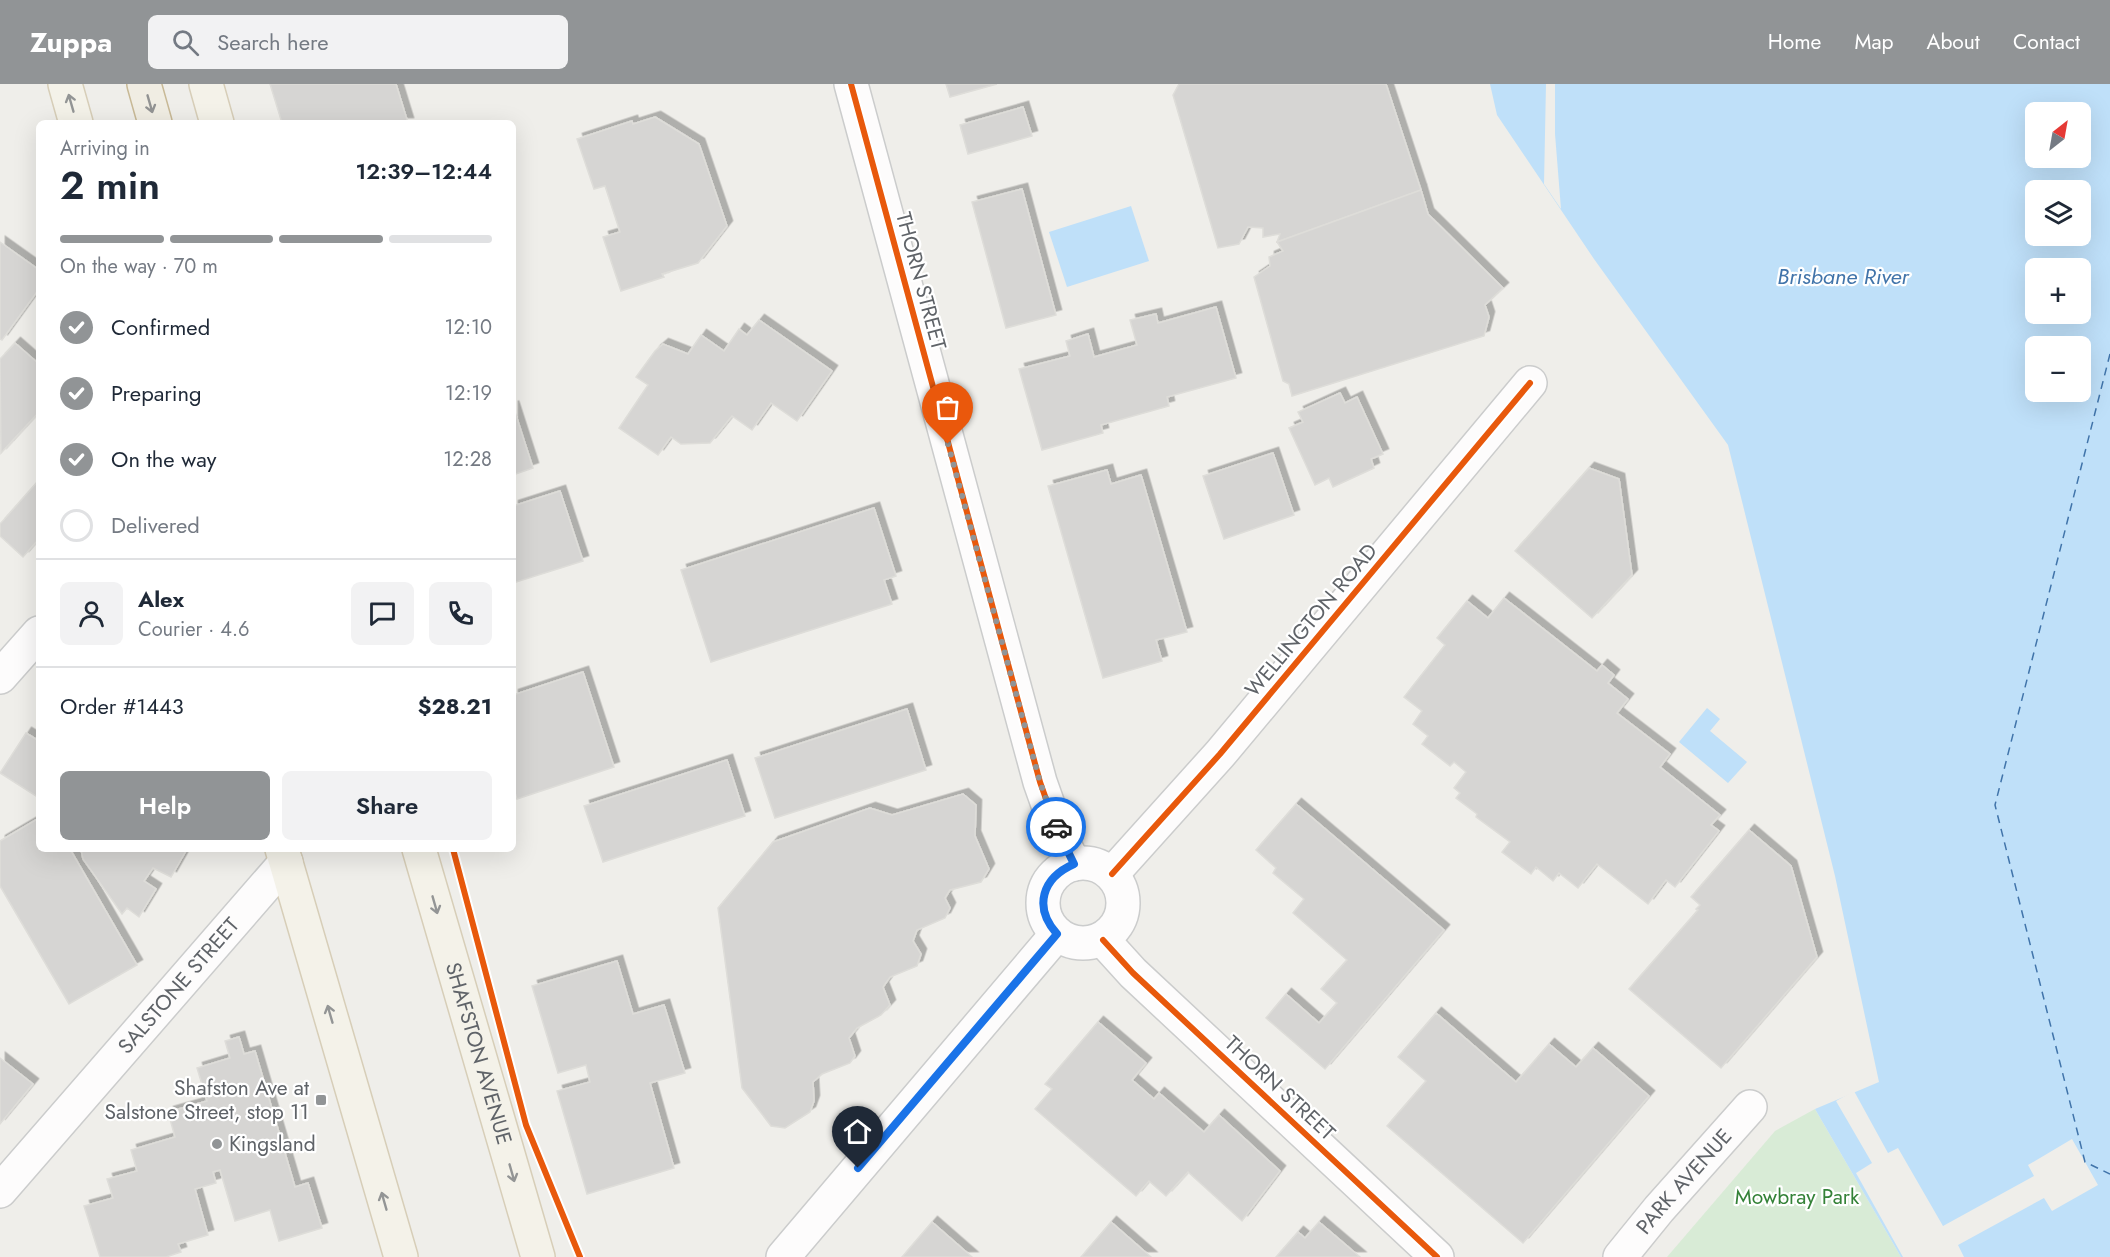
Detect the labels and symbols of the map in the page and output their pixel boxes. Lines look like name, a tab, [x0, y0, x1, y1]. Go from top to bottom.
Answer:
one-way arrow	[64, 94, 76, 113]
one-way arrow	[145, 94, 156, 113]
north arrow	[2025, 102, 2091, 168]
street label: THORN STREET	[888, 209, 954, 353]
water label: Brisbane River	[1777, 260, 1910, 292]
pin	[922, 382, 973, 444]
street label: WELLINGTON ROAD	[1238, 537, 1384, 703]
courier	[1026, 797, 1086, 857]
one-way arrow	[430, 895, 441, 914]
street label: SALSTONE STREET	[111, 911, 246, 1060]
street label: SHAFSTON AVENUE	[438, 959, 519, 1148]
one-way arrow	[324, 1004, 335, 1023]
street label: THORN STREET	[1218, 1029, 1342, 1147]
place label: Shafston Ave at Salstone Street, stop 11	[104, 1073, 309, 1127]
marker: Shafston Ave at Salstone Street, stop 11	[314, 1093, 328, 1107]
pin	[832, 1106, 883, 1168]
street label: PARK AVENUE	[1629, 1122, 1739, 1241]
place label: Kingsland	[229, 1129, 316, 1159]
marker: Kingsland	[210, 1137, 224, 1151]
one-way arrow	[507, 1163, 518, 1182]
park label: Mowbray Park	[1735, 1182, 1860, 1212]
one-way arrow	[378, 1192, 389, 1211]

